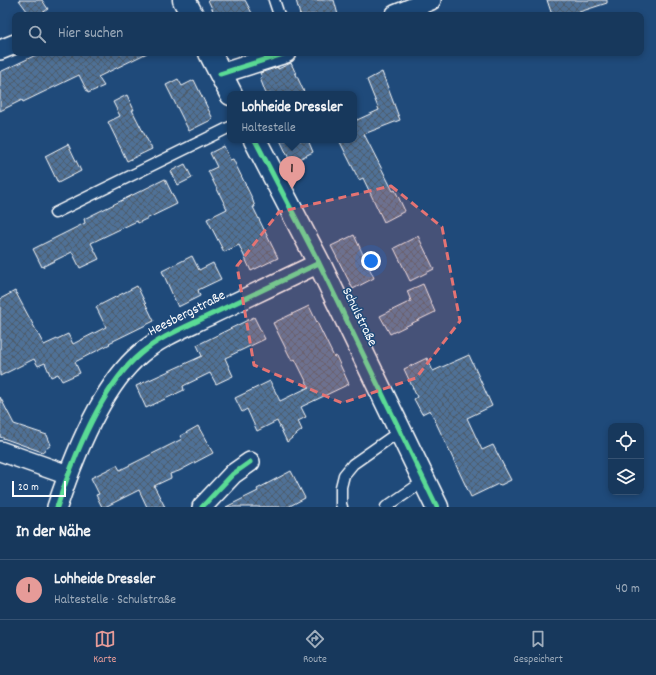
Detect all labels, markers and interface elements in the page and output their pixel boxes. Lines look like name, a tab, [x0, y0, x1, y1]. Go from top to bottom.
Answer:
search box	[12, 12, 644, 56]
icon: search	[26, 23, 48, 45]
text: Hier suchen	[58, 23, 123, 45]
popup	[227, 91, 357, 143]
text: Lohheide Dressler	[241, 97, 343, 119]
text: Haltestelle	[241, 119, 296, 138]
pin: 1	[279, 156, 305, 189]
your location	[361, 251, 381, 271]
street label: Schulstraße	[336, 284, 382, 350]
street label: Heesbergstraße	[145, 286, 229, 342]
map controls	[608, 423, 644, 495]
button: locate	[608, 423, 644, 459]
button: layers	[608, 459, 644, 495]
scale bar	[12, 479, 66, 498]
text: 20 m	[18, 480, 39, 496]
text: In der Nähe	[16, 521, 91, 545]
text: Lohheide Dressler	[54, 569, 155, 591]
text: 1	[28, 580, 30, 599]
text: 40 m	[616, 580, 640, 599]
text: Haltestelle · Schulstraße	[54, 591, 176, 610]
tab: Karte	[93, 628, 116, 668]
tab: Route	[303, 628, 327, 668]
tab: Gespeichert	[513, 628, 563, 668]

